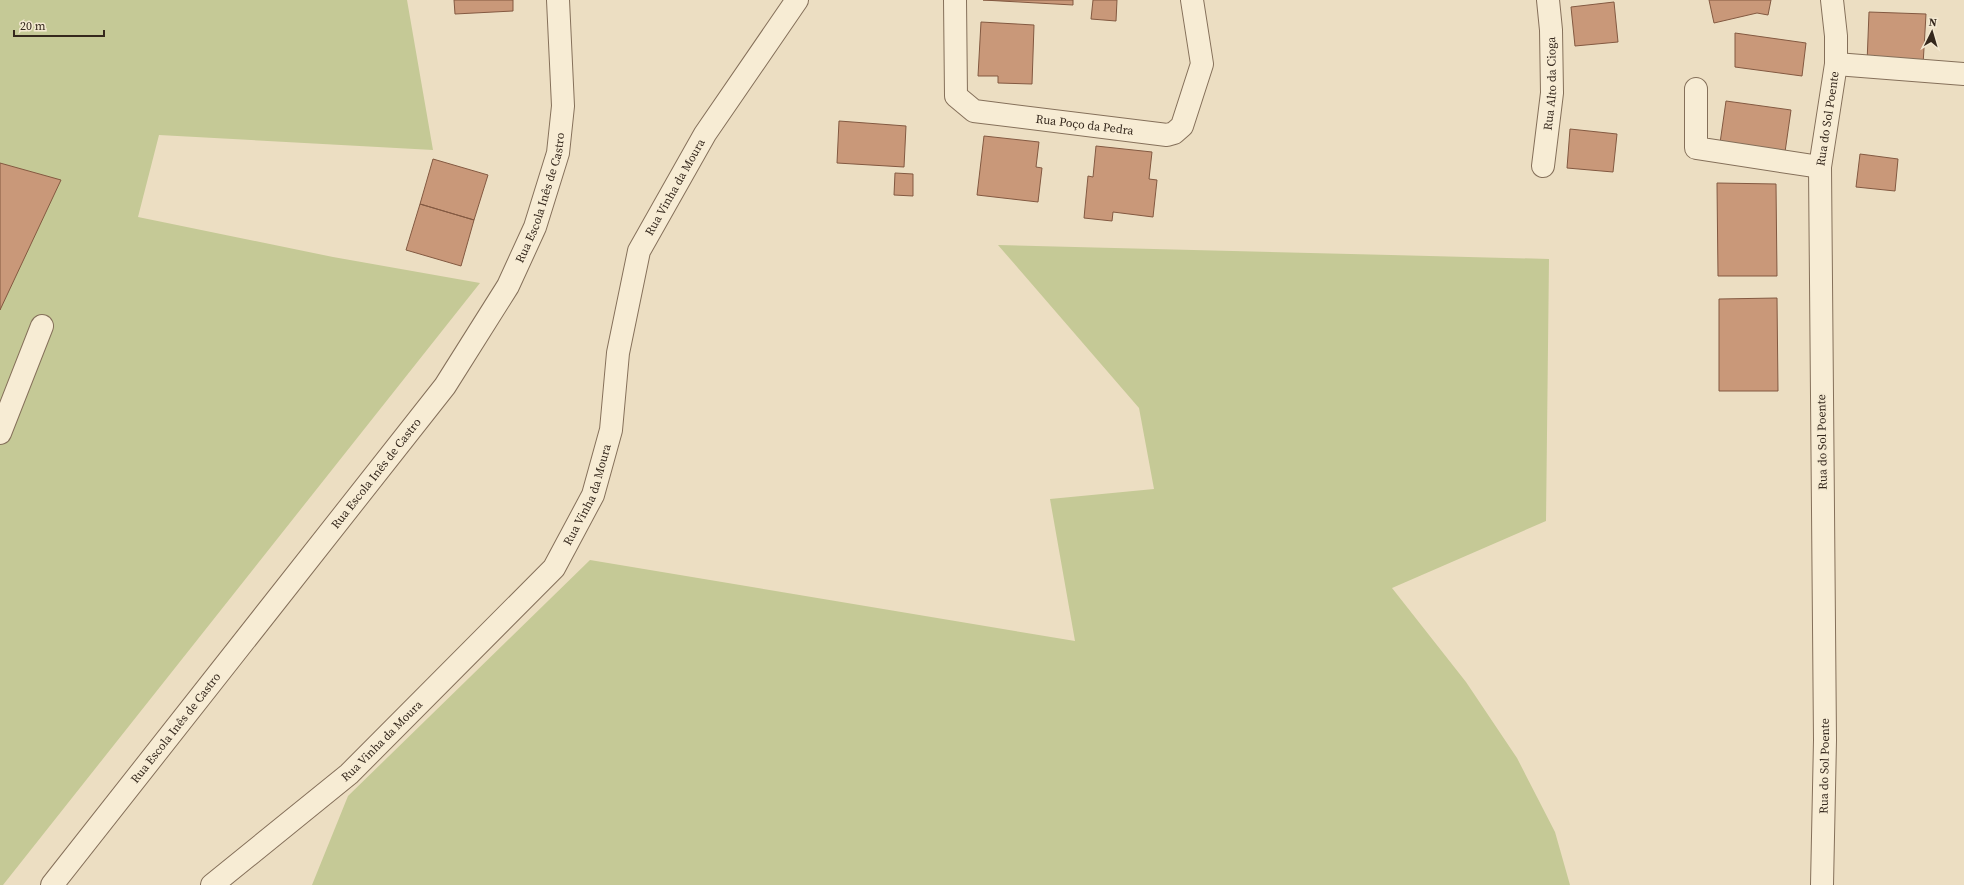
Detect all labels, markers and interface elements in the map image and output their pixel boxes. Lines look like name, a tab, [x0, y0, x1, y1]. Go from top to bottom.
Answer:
scale bar	[14, 12, 104, 38]
north arrow	[1912, 12, 1952, 52]
text: N	[1928, 15, 1937, 30]
text: 20 m	[20, 18, 46, 34]
street label: Rua Alto da Cioga	[1539, 36, 1560, 131]
street label: Rua do Sol Poente	[1812, 70, 1843, 167]
street label: Rua Poço da Pedra	[1035, 111, 1136, 139]
street label: Rua Escola Inês de Castro	[512, 131, 568, 265]
street label: Rua Vinha da Moura	[641, 135, 709, 238]
street label: Rua do Sol Poente	[1813, 394, 1831, 490]
street label: Rua Escola Inês de Castro	[328, 414, 425, 532]
street label: Rua Vinha da Moura	[560, 441, 615, 548]
street label: Rua Escola Inês de Castro	[127, 669, 225, 787]
street label: Rua Vinha da Moura	[338, 696, 427, 785]
street label: Rua do Sol Poente	[1815, 718, 1833, 814]

